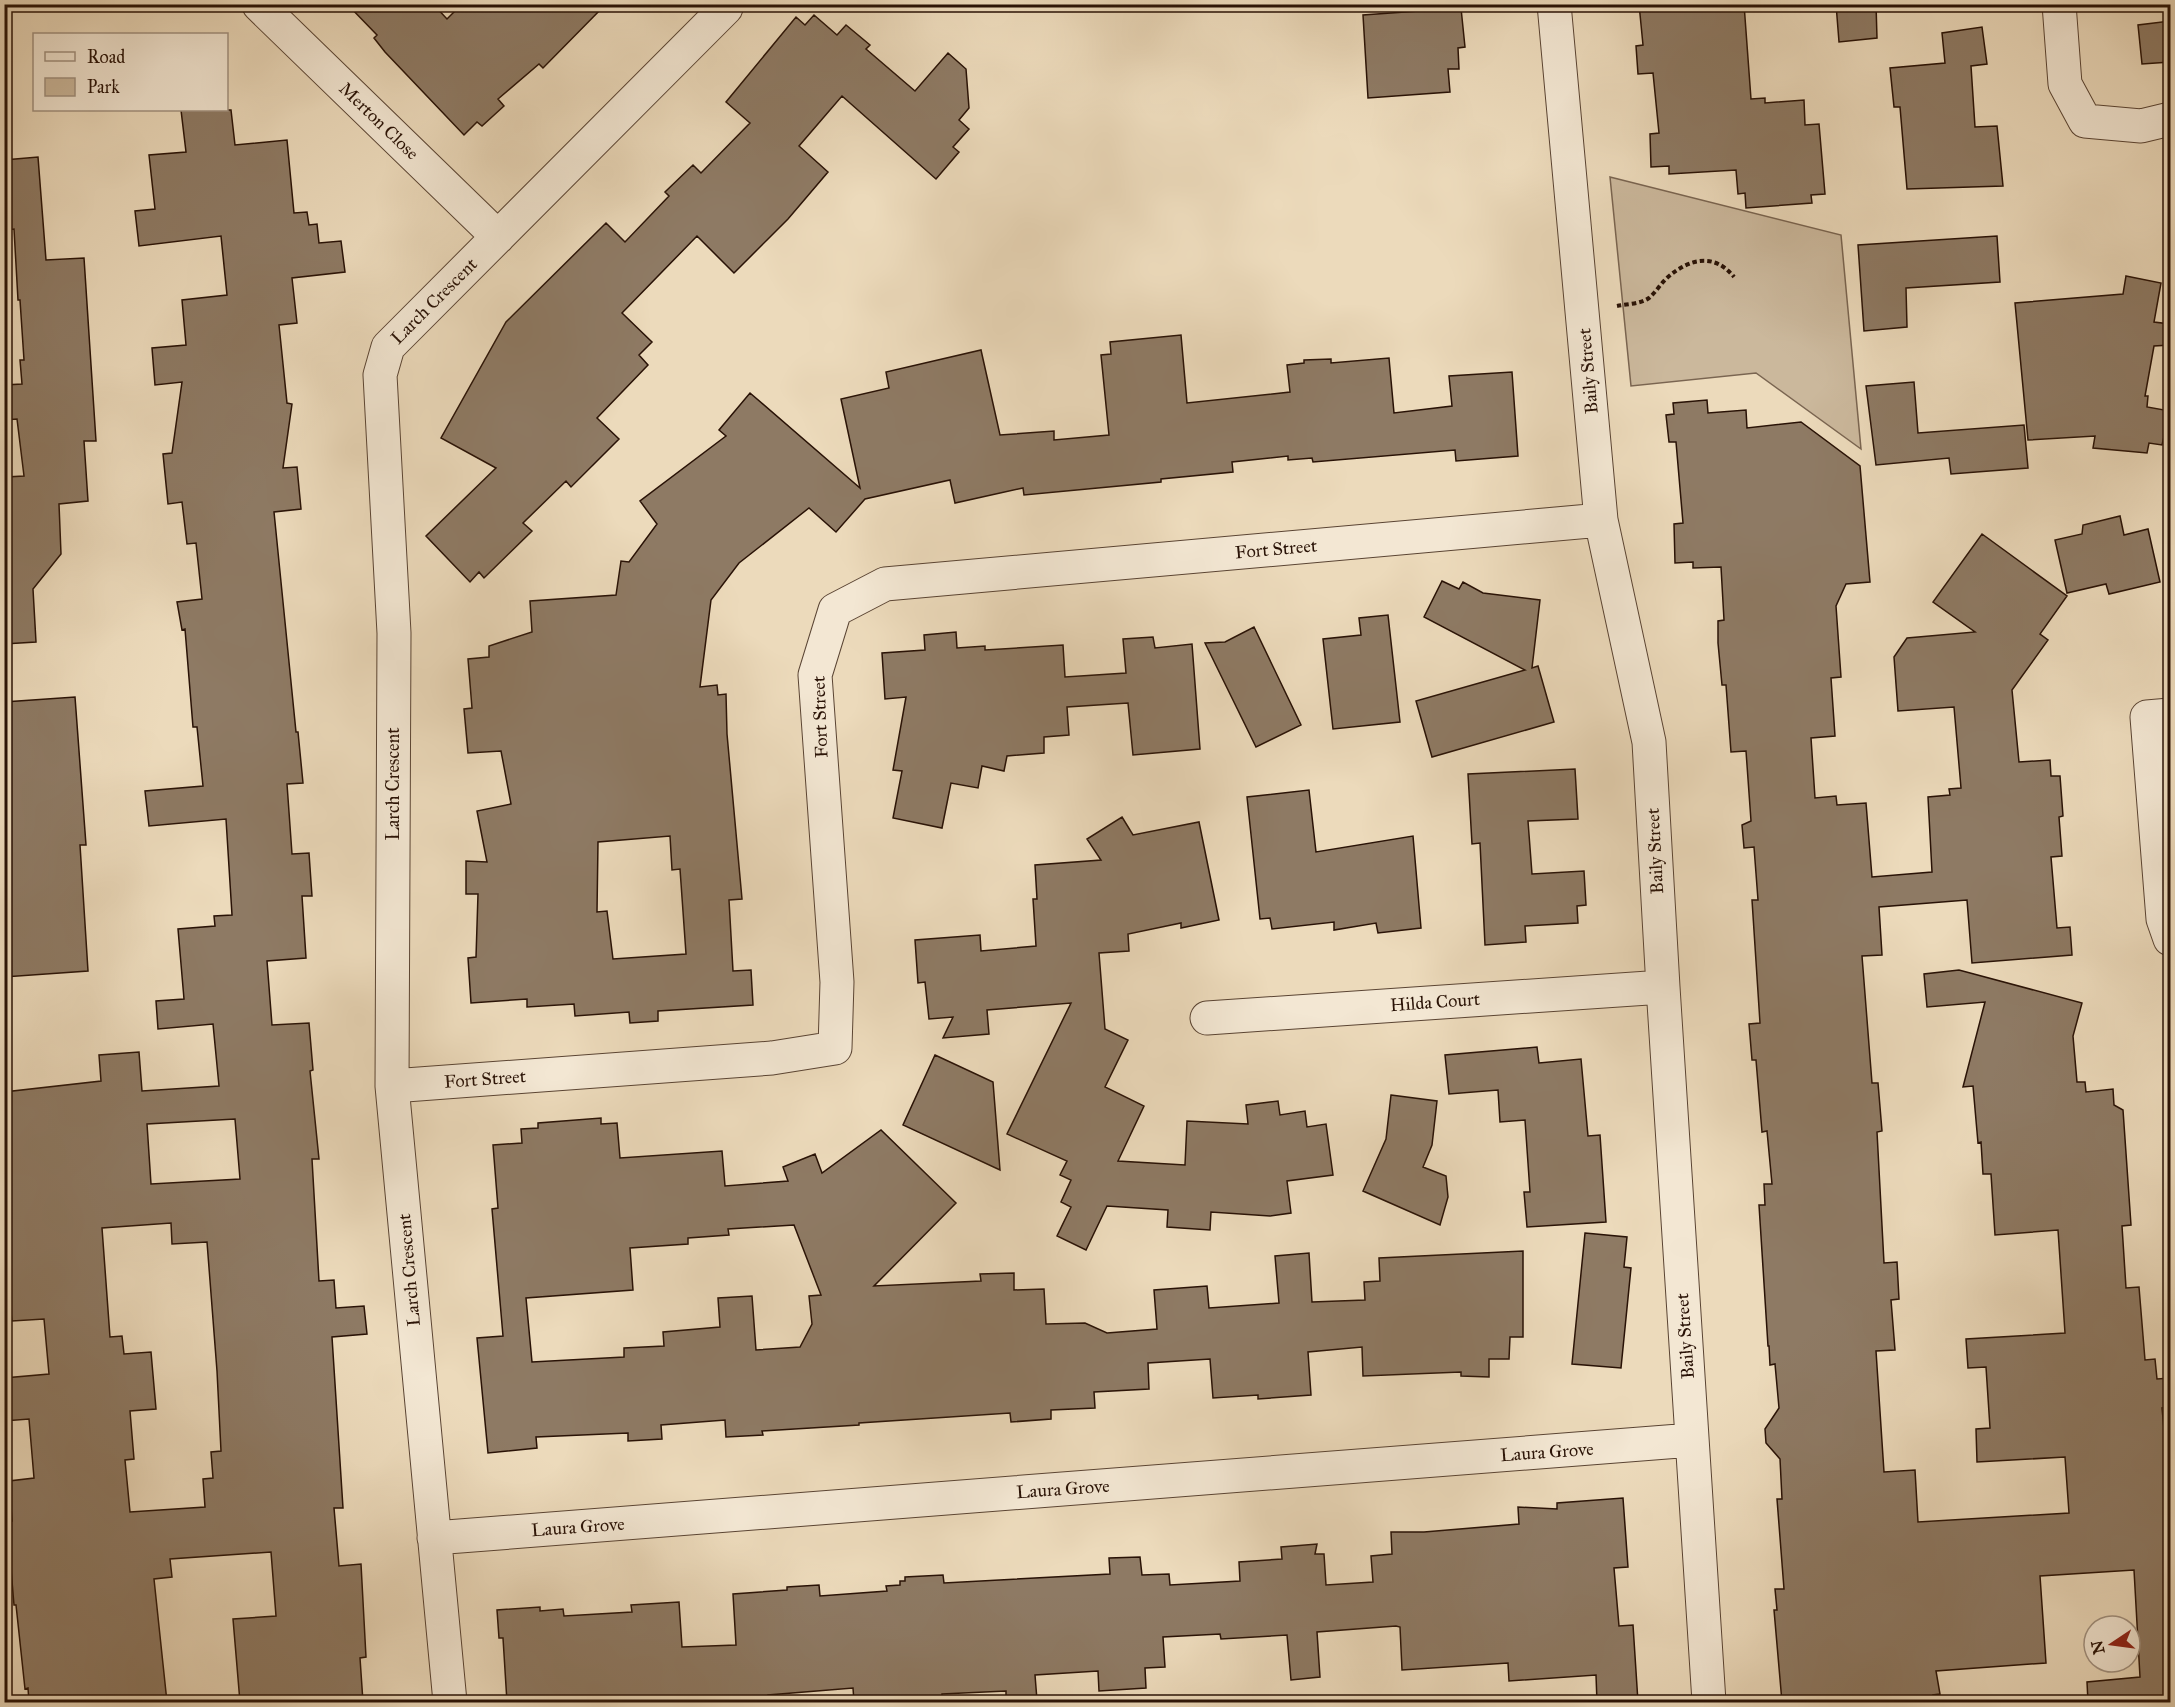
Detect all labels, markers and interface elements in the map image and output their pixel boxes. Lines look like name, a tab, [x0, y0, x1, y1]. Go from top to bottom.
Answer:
legend	[33, 33, 228, 111]
text: Road	[87, 46, 125, 68]
text: Park	[87, 76, 120, 98]
street label: Merton Close	[335, 78, 423, 164]
street label: Larch Crescent	[386, 253, 482, 349]
street label: Baily Street	[1573, 327, 1603, 415]
street label: Fort Street	[1234, 534, 1319, 564]
street label: Fort Street	[808, 675, 832, 758]
street label: Larch Crescent	[382, 727, 404, 841]
street label: Baily Street	[1642, 807, 1668, 895]
street label: Hilda Court	[1389, 988, 1481, 1016]
street label: Fort Street	[443, 1065, 527, 1093]
street label: Larch Crescent	[393, 1212, 425, 1327]
street label: Baily Street	[1671, 1292, 1699, 1380]
street label: Laura Grove	[1500, 1438, 1594, 1466]
street label: Laura Grove	[1016, 1475, 1110, 1503]
street label: Laura Grove	[531, 1513, 625, 1541]
north arrow	[2082, 1614, 2142, 1674]
text: N	[2087, 1638, 2109, 1656]

